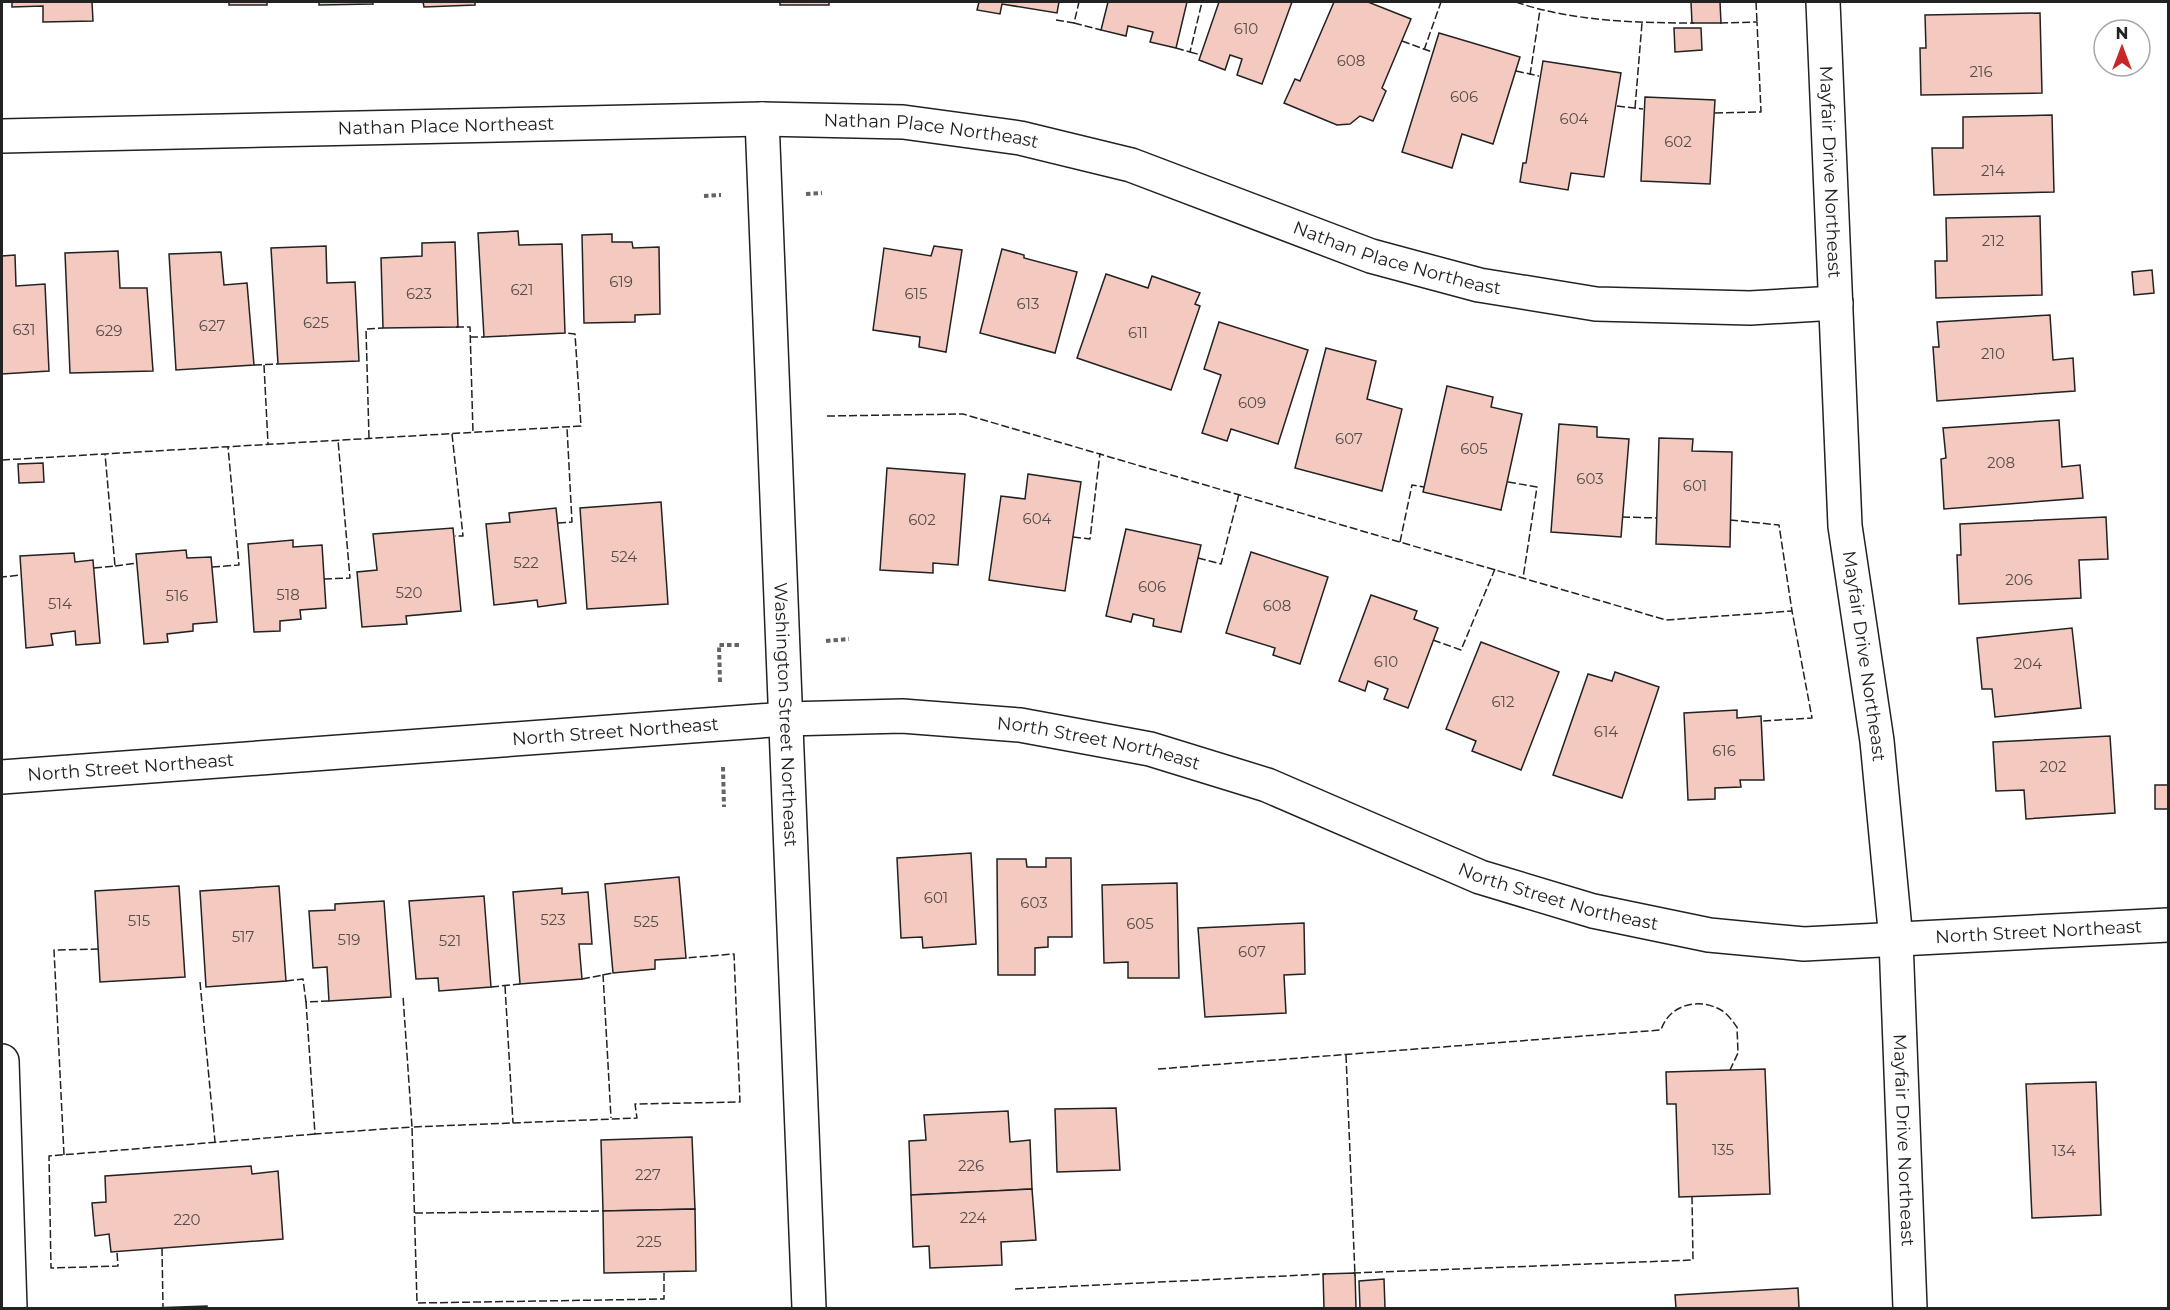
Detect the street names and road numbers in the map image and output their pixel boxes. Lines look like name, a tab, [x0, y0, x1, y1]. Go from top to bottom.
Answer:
street label: Mayfair Drive Northeast	[1815, 65, 1846, 279]
street label: Nathan Place Northeast	[823, 109, 1041, 153]
street label: Nathan Place Northeast	[337, 113, 554, 139]
street label: Nathan Place Northeast	[1290, 216, 1503, 299]
street label: Mayfair Drive Northeast	[1838, 549, 1890, 763]
street label: Washington Street Northeast	[769, 582, 802, 847]
street label: North Street Northeast	[996, 712, 1203, 775]
street label: North Street Northeast	[511, 713, 719, 750]
street label: North Street Northeast	[27, 749, 235, 786]
street label: North Street Northeast	[1455, 858, 1660, 935]
street label: North Street Northeast	[1935, 915, 2143, 948]
street label: Mayfair Drive Northeast	[1889, 1033, 1919, 1247]

